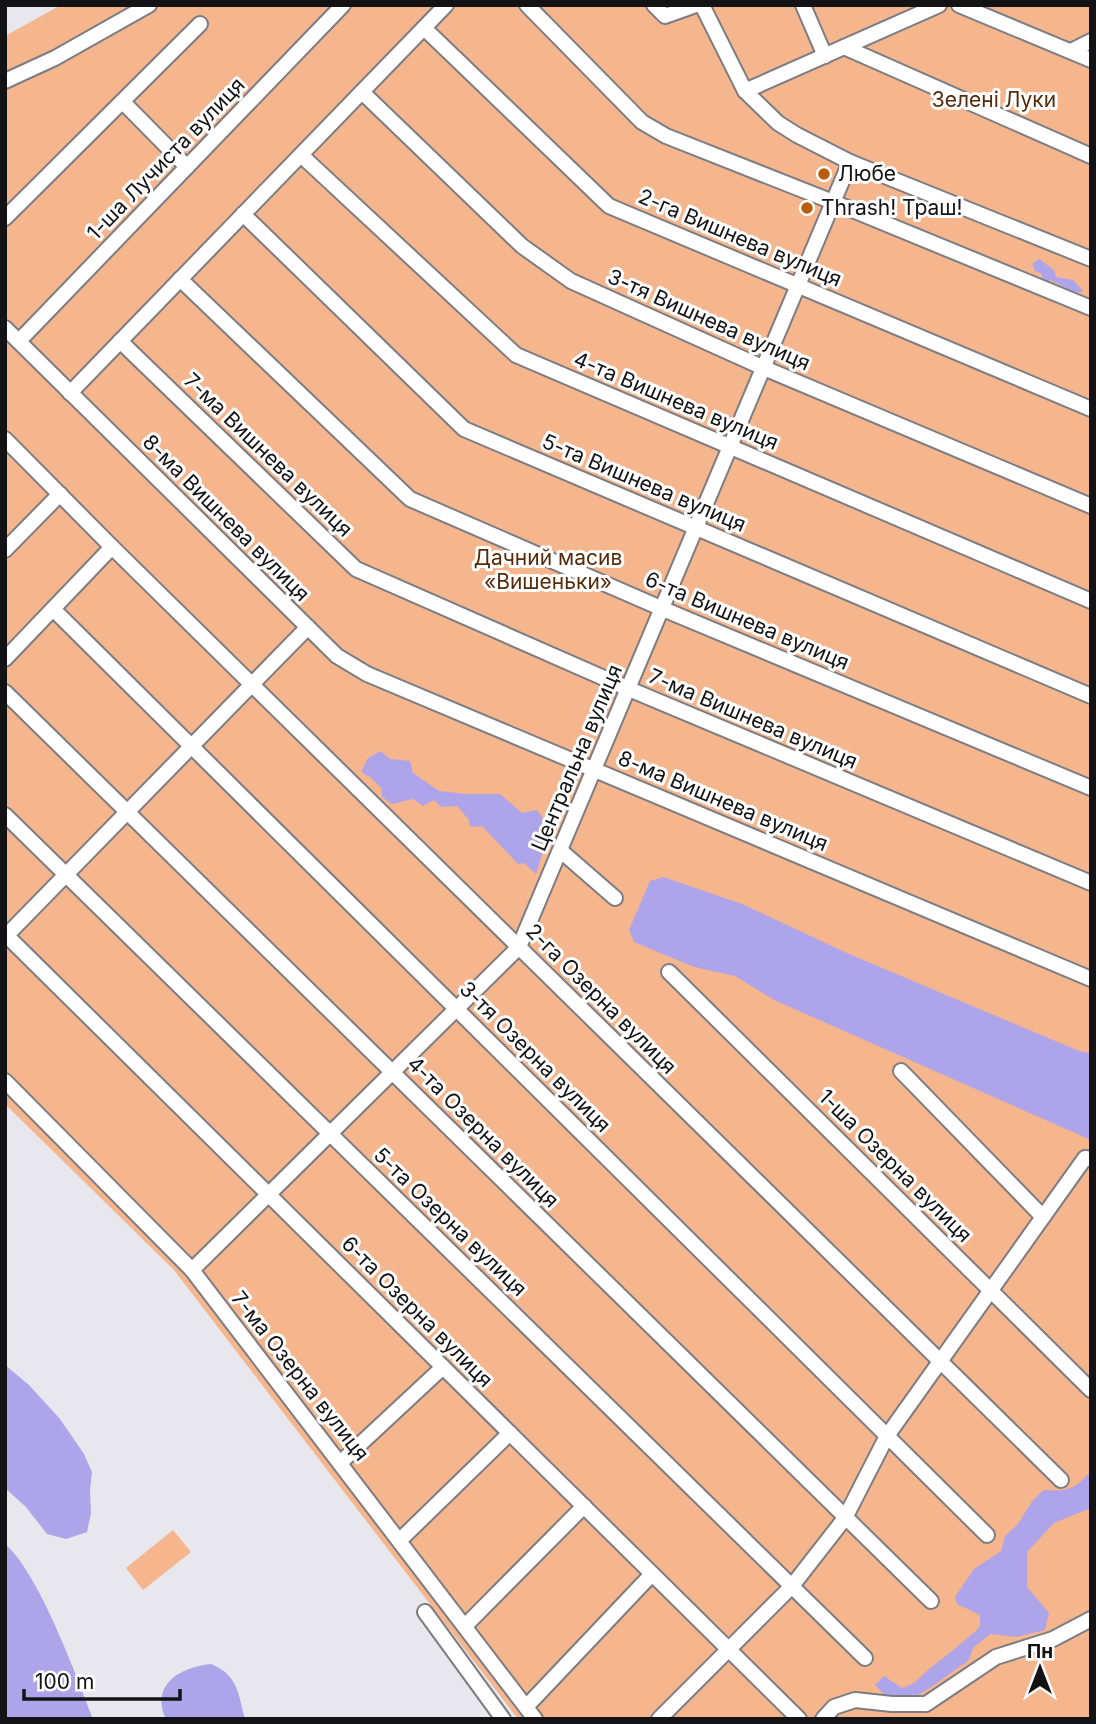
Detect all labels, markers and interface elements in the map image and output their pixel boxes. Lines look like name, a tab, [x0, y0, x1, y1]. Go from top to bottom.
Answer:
street label: 1-ша Лучиста вулиця	[82, 72, 250, 245]
park label: Зелені Луки	[932, 87, 1056, 112]
place label: Любе	[838, 161, 896, 186]
marker: Любе	[816, 166, 832, 182]
street label: 2-га Вишнева вулиця	[635, 183, 846, 292]
place label: Thrash! Траш!	[821, 195, 963, 220]
marker: Thrash! Траш!	[799, 200, 815, 216]
street label: 3-тя Вишнева вулиця	[604, 264, 814, 376]
street label: 4-та Вишнева вулиця	[570, 346, 782, 455]
street label: 7-ма Вишнева вулиця	[179, 368, 358, 542]
street label: 5-та Вишнева вулиця	[539, 428, 750, 537]
street label: 8-ма Вишнева вулиця	[138, 429, 315, 606]
park label: Дачний масив «Вишеньки»	[474, 545, 622, 594]
street label: 6-та Вишнева вулиця	[641, 566, 853, 675]
street label: Центральна вулиця	[526, 661, 627, 855]
street label: 7-ма Вишнева вулиця	[645, 663, 861, 774]
street label: 8-ма Вишнева вулиця	[614, 745, 832, 856]
street label: 2-га Озерна вулиця	[521, 918, 682, 1079]
street label: 3-тя Озерна вулиця	[455, 976, 616, 1137]
street label: 4-та Озерна вулиця	[402, 1051, 564, 1213]
street label: 1-ша Озерна вулиця	[814, 1084, 977, 1247]
street label: 5-та Озерна вулиця	[369, 1142, 532, 1301]
street label: 6-та Озерна вулиця	[337, 1231, 498, 1392]
street label: 7-ма Озерна вулиця	[226, 1286, 374, 1466]
north arrow	[1005, 1633, 1075, 1703]
text: Пн	[1027, 1640, 1053, 1663]
scale bar	[24, 1658, 180, 1702]
text: 100 m	[35, 1669, 94, 1694]

